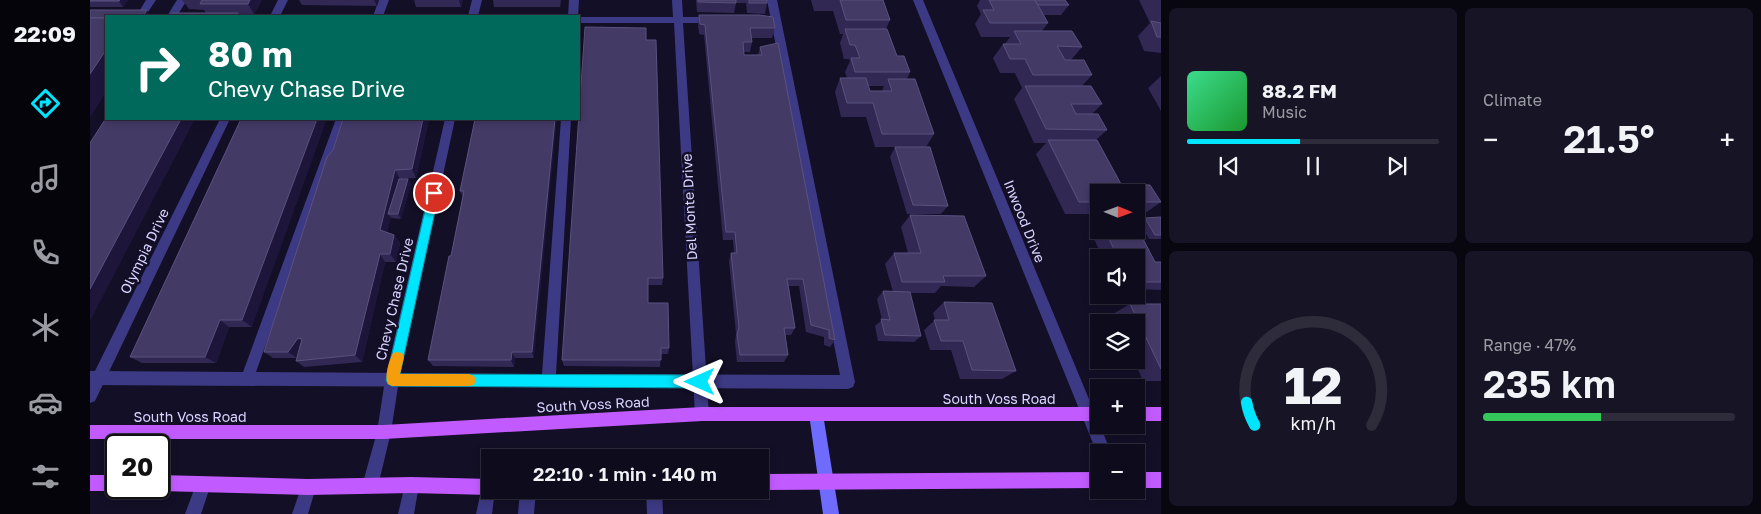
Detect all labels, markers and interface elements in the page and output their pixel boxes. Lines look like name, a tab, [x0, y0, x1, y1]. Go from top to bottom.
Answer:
text: 22:09	[14, 20, 76, 47]
text: 80 m	[208, 33, 293, 75]
icon: right	[125, 35, 190, 100]
text: Chevy Chase Drive	[208, 75, 405, 102]
text: 88.2 FM	[1262, 79, 1337, 102]
icon: directions	[28, 86, 63, 121]
text: Climate	[1483, 90, 1542, 110]
text: Music	[1262, 102, 1307, 122]
text: 21.5°	[1563, 116, 1655, 161]
text: −	[1483, 123, 1498, 156]
text: +	[1720, 123, 1735, 156]
icon: previous	[1215, 152, 1243, 180]
icon: pause	[1299, 152, 1327, 180]
icon: next	[1383, 152, 1411, 180]
street label: Del Monte Drive	[678, 153, 700, 261]
icon: music	[28, 161, 63, 196]
pin	[413, 172, 455, 214]
street label: Inwood Drive	[1001, 177, 1049, 265]
icon: arrive	[420, 179, 448, 207]
north arrow	[1090, 184, 1145, 239]
map controls	[1090, 184, 1145, 499]
street label: Olympia Drive	[116, 205, 172, 297]
icon: phone	[28, 235, 63, 270]
street label: Chevy Chase Drive	[372, 236, 416, 362]
button: sound	[1090, 249, 1145, 304]
icon: climate	[28, 310, 63, 345]
button: layers	[1090, 314, 1145, 369]
text: Range · 47%	[1483, 335, 1576, 355]
text: 12	[1284, 353, 1342, 415]
position arrow	[673, 355, 725, 407]
text: 235 km	[1483, 361, 1616, 406]
button: +	[1090, 379, 1145, 434]
icon: car	[28, 385, 63, 420]
street label: South Voss Road	[942, 390, 1056, 407]
street label: South Voss Road	[536, 393, 650, 415]
street label: South Voss Road	[133, 408, 247, 425]
text: km/h	[1290, 412, 1336, 434]
speed limit sign: 20	[105, 434, 170, 499]
button: −	[1090, 444, 1145, 499]
icon: filters	[28, 459, 63, 494]
text: 22:10 · 1 min · 140 m	[533, 462, 717, 485]

